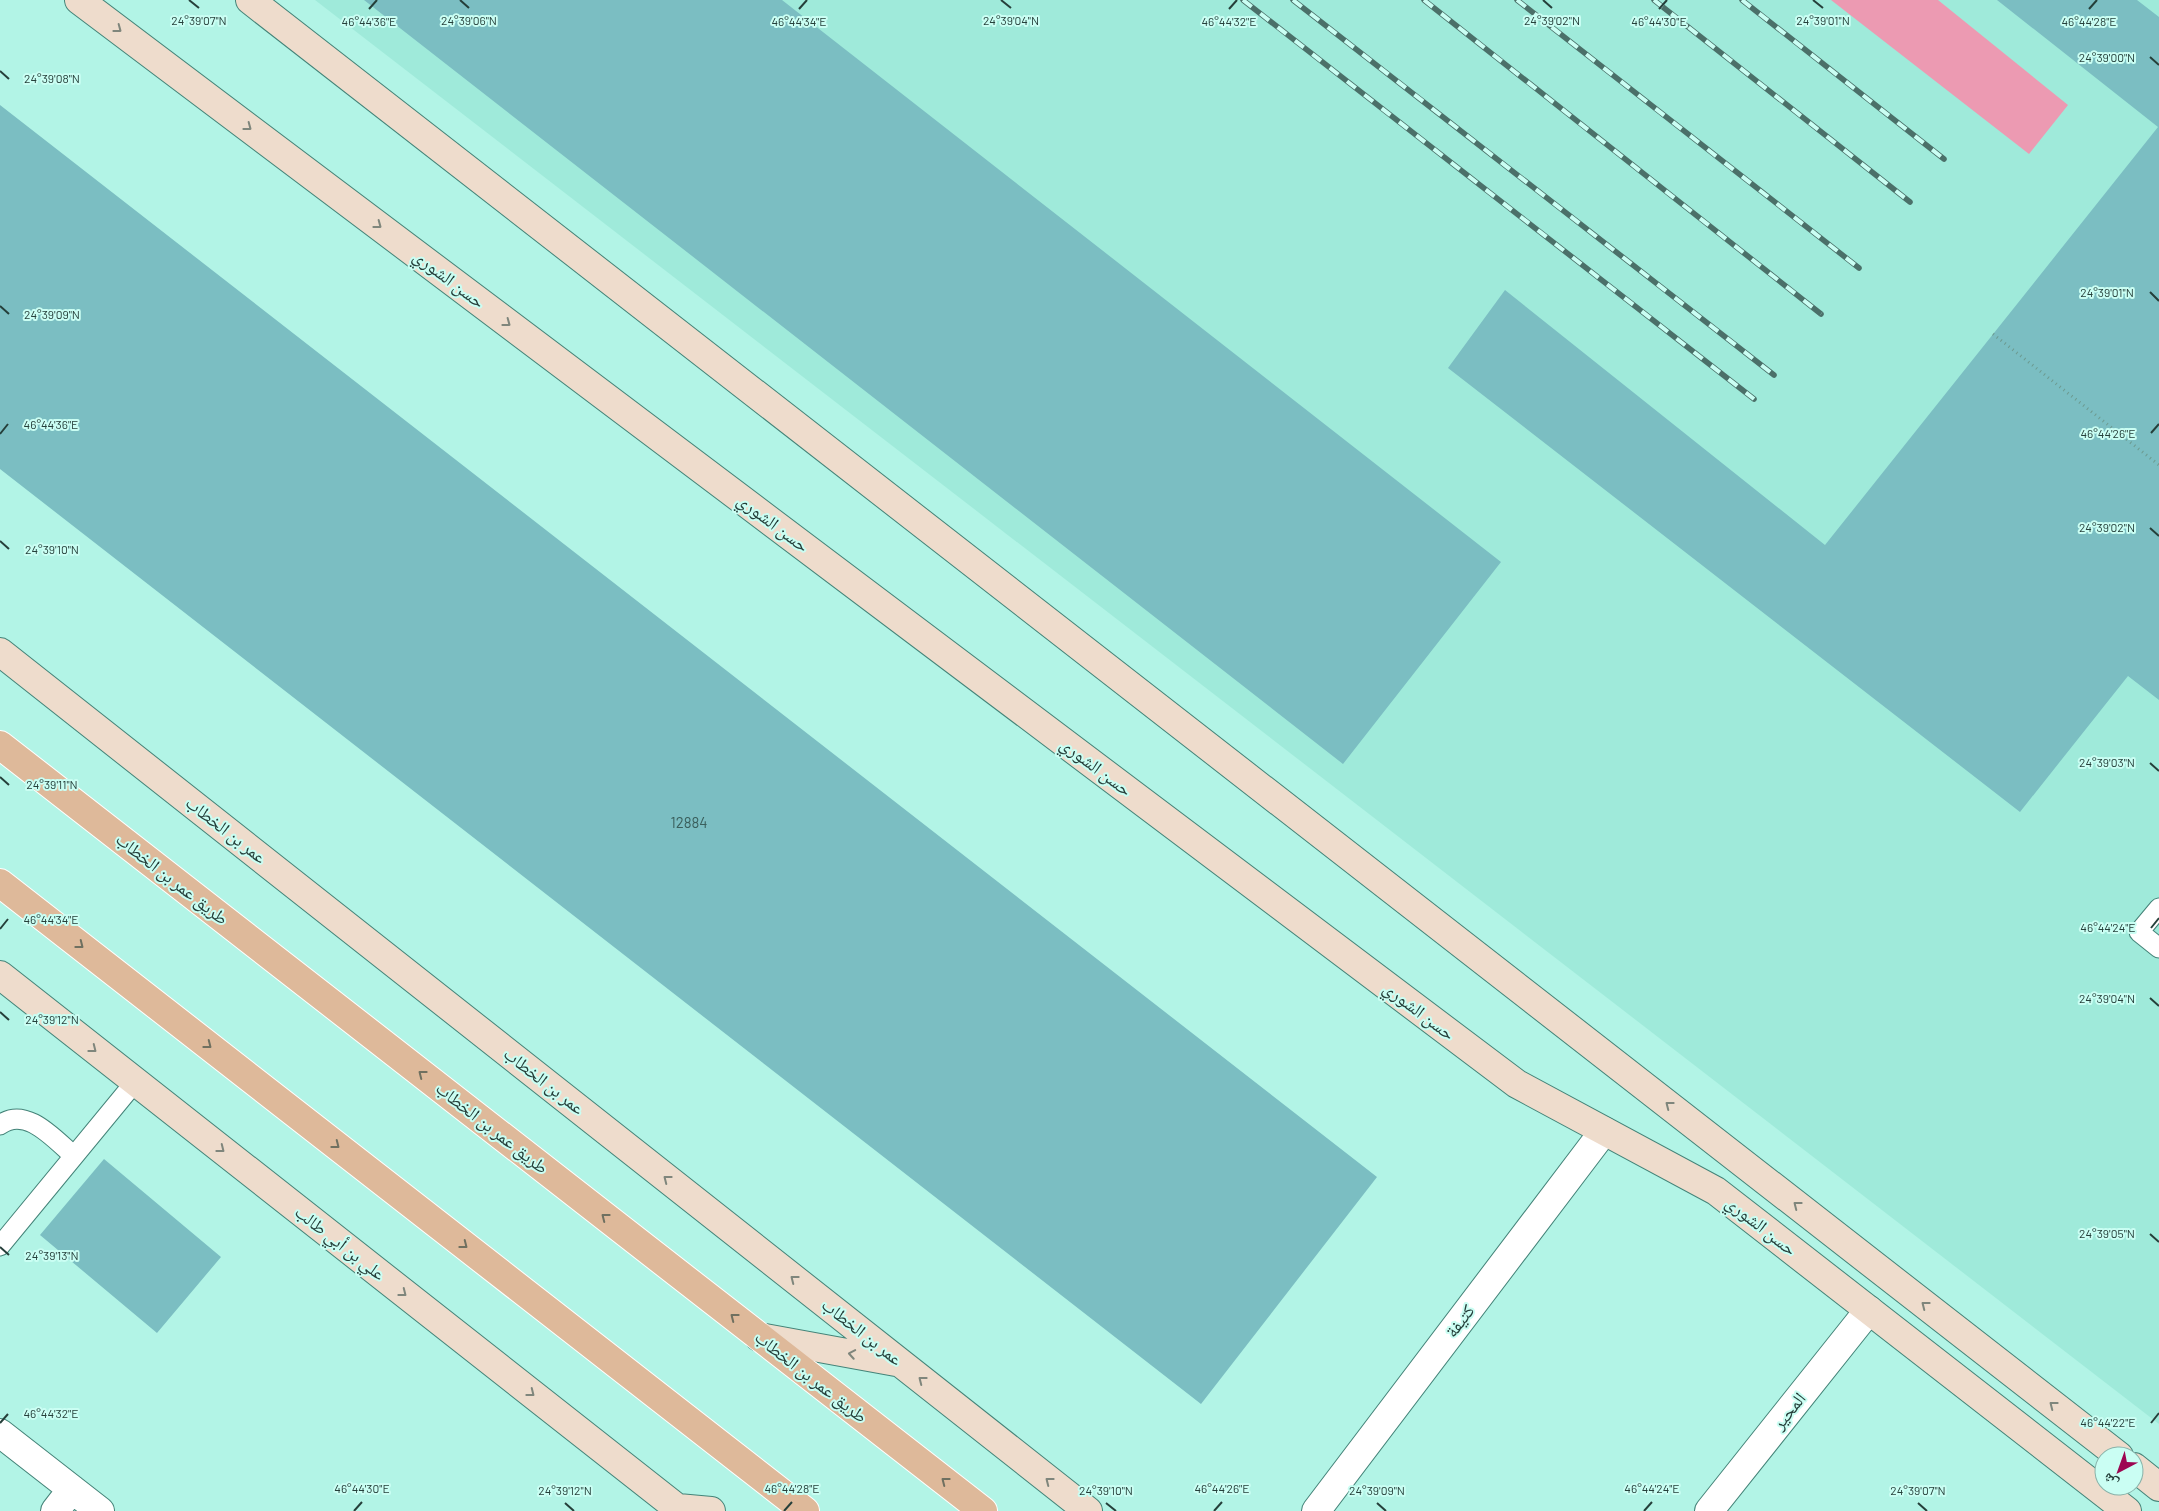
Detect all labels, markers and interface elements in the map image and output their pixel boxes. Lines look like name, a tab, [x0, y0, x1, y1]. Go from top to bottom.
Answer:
text: 24°39'07"N	[171, 13, 227, 27]
text: 24°39'06"N	[441, 13, 497, 27]
text: 24°39'04"N	[983, 13, 1039, 27]
text: 24°39'02"N	[1524, 13, 1580, 27]
text: 24°39'01"N	[1796, 13, 1850, 27]
text: 46°44'36"E	[342, 14, 396, 28]
text: 46°44'34"E	[771, 14, 827, 28]
text: 46°44'32"E	[1201, 14, 1257, 28]
text: 46°44'30"E	[1631, 14, 1687, 28]
text: 46°44'28"E	[2061, 14, 2117, 28]
one-way arrow	[112, 24, 121, 32]
text: 24°39'00"N	[2079, 50, 2135, 64]
text: 24°39'08"N	[24, 71, 80, 85]
one-way arrow	[242, 121, 252, 130]
one-way arrow	[372, 219, 382, 228]
street label: حسن الشوري	[407, 244, 490, 316]
text: 24°39'01"N	[2080, 285, 2134, 299]
text: 24°39'09"N	[24, 307, 80, 321]
one-way arrow	[501, 317, 511, 326]
text: 46°44'36"E	[24, 417, 78, 431]
text: 46°44'26"E	[2080, 426, 2136, 440]
street label: حسن الشوري	[731, 488, 814, 560]
text: 24°39'02"N	[2079, 520, 2135, 534]
text: 24°39'10"N	[25, 542, 79, 556]
street label: حسن الشوري	[1054, 732, 1137, 804]
text: 24°39'03"N	[2079, 755, 2135, 769]
text: 24°39'11"N	[26, 777, 78, 791]
street label: عمر بن الخطاب	[181, 791, 271, 868]
house number: 12884	[670, 813, 708, 831]
street label: طريق عمر بن الخطاب	[111, 827, 233, 930]
text: 46°44'34"E	[23, 912, 79, 926]
text: 46°44'24"E	[2080, 920, 2136, 934]
one-way arrow	[74, 939, 84, 948]
street label: حسن الشوري	[1377, 976, 1460, 1048]
text: 24°39'04"N	[2079, 991, 2135, 1005]
text: 24°39'12"N	[25, 1012, 79, 1026]
one-way arrow	[202, 1039, 212, 1048]
street label: عمر بن الخطاب	[499, 1042, 589, 1119]
one-way arrow	[87, 1043, 96, 1051]
one-way arrow	[419, 1072, 428, 1080]
street label: طريق عمر بن الخطاب	[431, 1076, 553, 1179]
one-way arrow	[1665, 1102, 1675, 1111]
one-way arrow	[330, 1139, 339, 1147]
one-way arrow	[215, 1144, 224, 1153]
one-way arrow	[664, 1176, 673, 1184]
street label: حسن الشوري	[1719, 1191, 1802, 1263]
street label: علي بن أبي طالب	[288, 1200, 390, 1288]
one-way arrow	[1793, 1202, 1803, 1211]
one-way arrow	[602, 1214, 611, 1223]
text: 24°39'05"N	[2079, 1226, 2135, 1240]
one-way arrow	[458, 1239, 467, 1247]
text: 24°39'13"N	[25, 1248, 79, 1262]
one-way arrow	[791, 1276, 800, 1285]
one-way arrow	[398, 1287, 407, 1296]
street label: عمر بن الخطاب	[817, 1293, 907, 1370]
street label: كتيفة	[1440, 1299, 1479, 1341]
one-way arrow	[1922, 1302, 1931, 1310]
one-way arrow	[730, 1314, 740, 1323]
street label: طريق عمر بن الخطاب	[750, 1325, 872, 1428]
one-way arrow	[847, 1349, 856, 1359]
one-way arrow	[918, 1377, 928, 1386]
street label: المحير	[1766, 1387, 1810, 1434]
one-way arrow	[525, 1388, 534, 1396]
one-way arrow	[2050, 1401, 2059, 1410]
text: 46°44'32"E	[23, 1406, 79, 1420]
text: 46°44'22"E	[2080, 1415, 2136, 1429]
north arrow	[2094, 1446, 2144, 1496]
text: ش	[2099, 1469, 2122, 1492]
one-way arrow	[1046, 1477, 1055, 1486]
one-way arrow	[941, 1478, 951, 1487]
text: 46°44'30"E	[334, 1481, 390, 1495]
text: 46°44'28"E	[764, 1481, 820, 1495]
text: 46°44'26"E	[1194, 1481, 1250, 1495]
text: 46°44'24"E	[1624, 1481, 1680, 1495]
text: 24°39'12"N	[538, 1483, 592, 1497]
text: 24°39'10"N	[1079, 1483, 1133, 1497]
text: 24°39'09"N	[1349, 1483, 1405, 1497]
text: 24°39'07"N	[1890, 1483, 1946, 1497]

